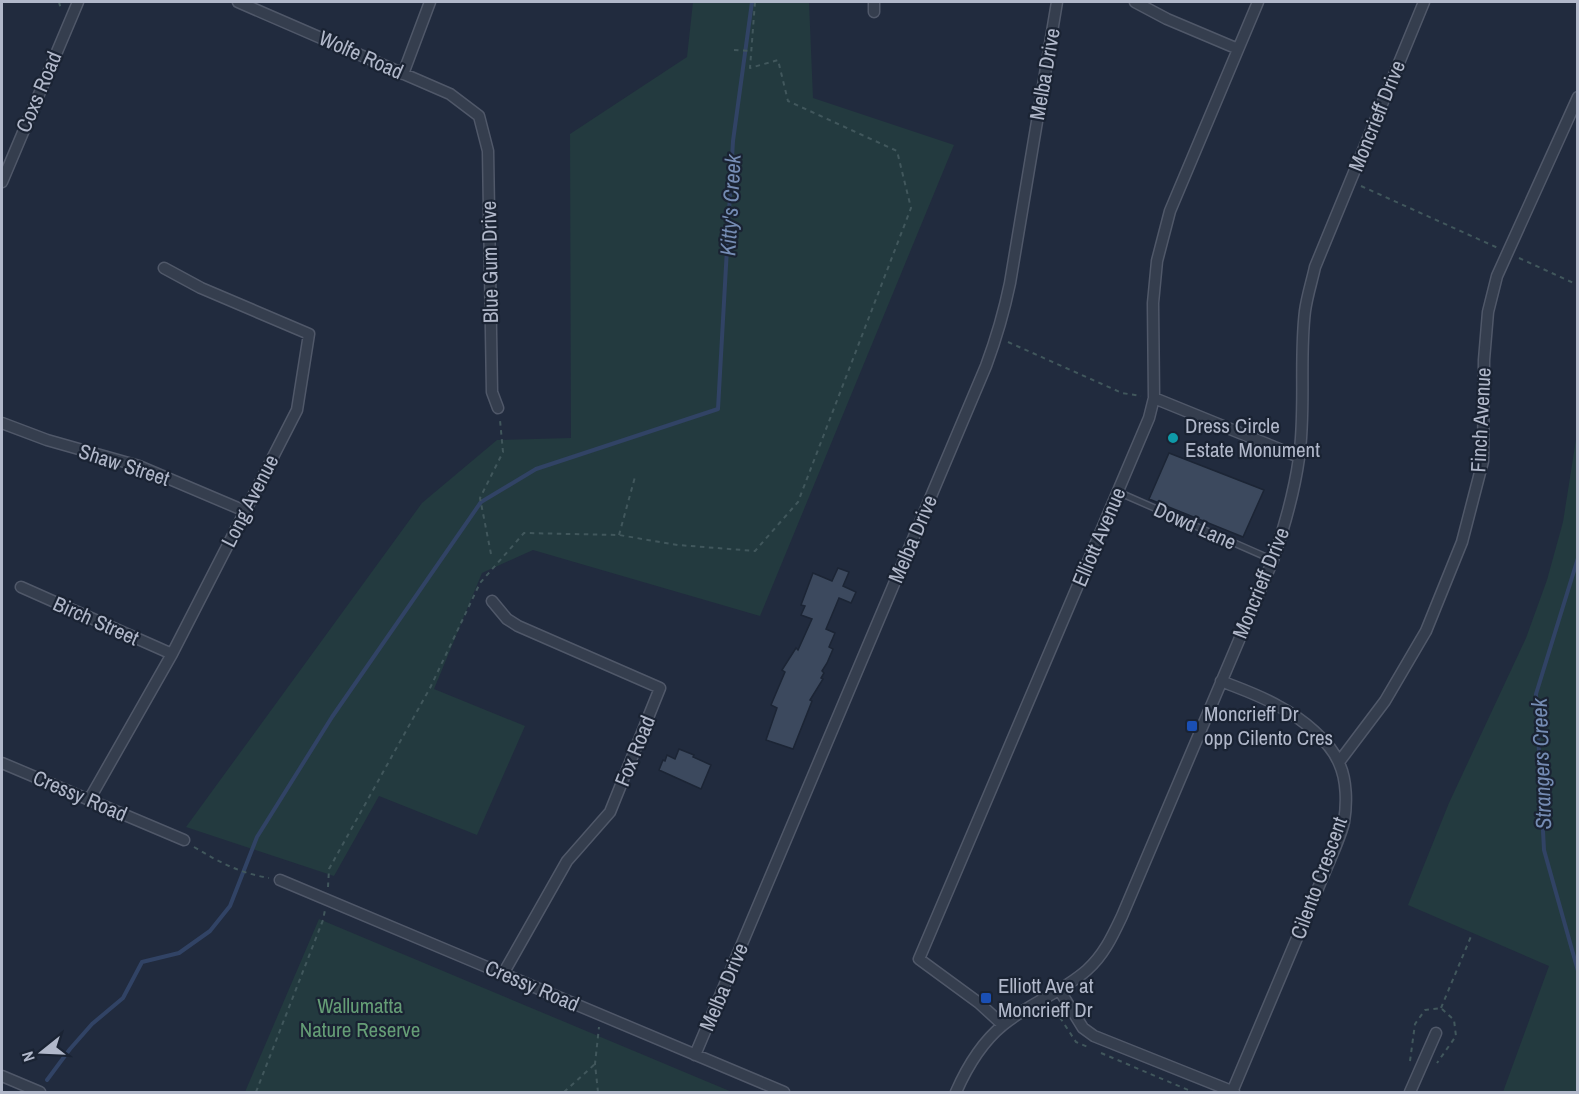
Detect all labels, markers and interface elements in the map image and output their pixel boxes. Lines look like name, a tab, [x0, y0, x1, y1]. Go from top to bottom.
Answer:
street label: Wolfe Road	[314, 23, 408, 86]
street label: Melba Drive	[1022, 26, 1067, 122]
street label: Coxs Road	[9, 47, 69, 137]
street label: Moncrieff Drive	[1341, 56, 1412, 176]
water label: Kitty's Creek	[712, 152, 748, 257]
street label: Blue Gum Drive	[474, 201, 505, 324]
street label: Finch Avenue	[1463, 367, 1498, 473]
place label: Dress Circle Estate Monument	[1185, 411, 1320, 464]
marker: Dress Circle Estate Monument	[1166, 431, 1180, 445]
street label: Shaw Street	[75, 436, 173, 493]
street label: Long Avenue	[214, 450, 285, 552]
street label: Elliott Avenue	[1065, 483, 1132, 591]
street label: Melba Drive	[881, 490, 944, 587]
street label: Dowd Lane	[1150, 495, 1241, 557]
street label: Moncrieff Drive	[1225, 523, 1296, 643]
street label: Birch Street	[49, 589, 144, 652]
water label: Strangers Creek	[1524, 697, 1558, 830]
place label: Moncrieff Dr opp Cilento Cres	[1204, 699, 1333, 752]
street label: Fox Road	[607, 711, 662, 790]
marker: Moncrieff Dr opp Cilento Cres	[1185, 719, 1199, 733]
street label: Cressy Road	[29, 763, 132, 828]
street label: Cilento Crescent	[1283, 812, 1354, 943]
street label: Melba Drive	[692, 938, 755, 1035]
street label: Cressy Road	[481, 953, 584, 1018]
place label: Elliott Ave at Moncrieff Dr	[998, 971, 1094, 1024]
park label: Wallumatta Nature Reserve	[300, 991, 420, 1044]
marker: Elliott Ave at Moncrieff Dr	[979, 991, 993, 1005]
north arrow	[12, 1022, 72, 1082]
text: N	[16, 1049, 40, 1065]

